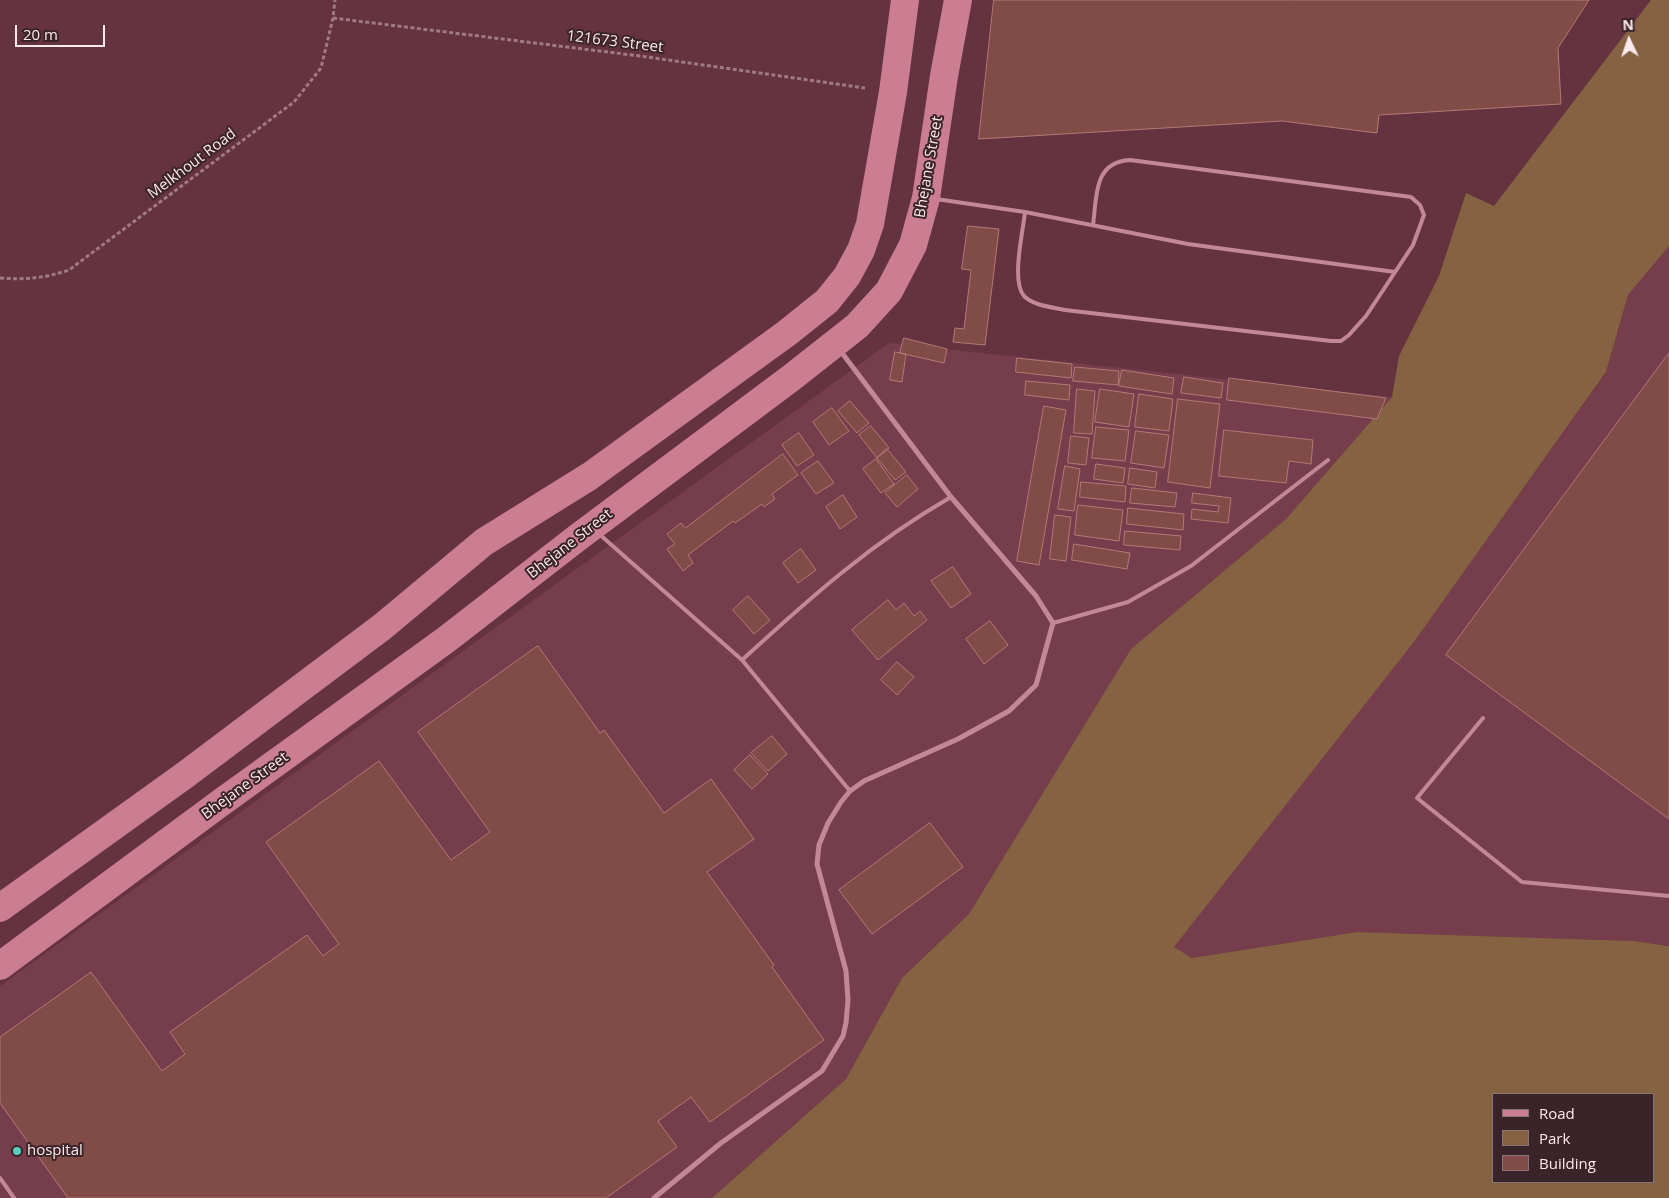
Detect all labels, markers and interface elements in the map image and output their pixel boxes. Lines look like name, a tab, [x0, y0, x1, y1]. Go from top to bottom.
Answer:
scale bar	[18, 15, 108, 47]
north arrow	[1604, 15, 1654, 65]
text: N	[1622, 15, 1634, 34]
text: 20 m	[23, 24, 58, 44]
street label: 121673 Street	[566, 27, 664, 57]
street label: Bhejane Street	[911, 115, 947, 219]
street label: Melkhout Road	[144, 125, 240, 203]
street label: Bhejane Street	[524, 505, 616, 583]
street label: Bhejane Street	[198, 748, 292, 824]
legend	[1492, 1093, 1654, 1183]
text: Road	[1539, 1103, 1575, 1123]
text: Park	[1539, 1128, 1570, 1148]
place label: hospital	[27, 1142, 83, 1160]
marker: hospital	[11, 1145, 23, 1157]
text: Building	[1539, 1153, 1596, 1173]

